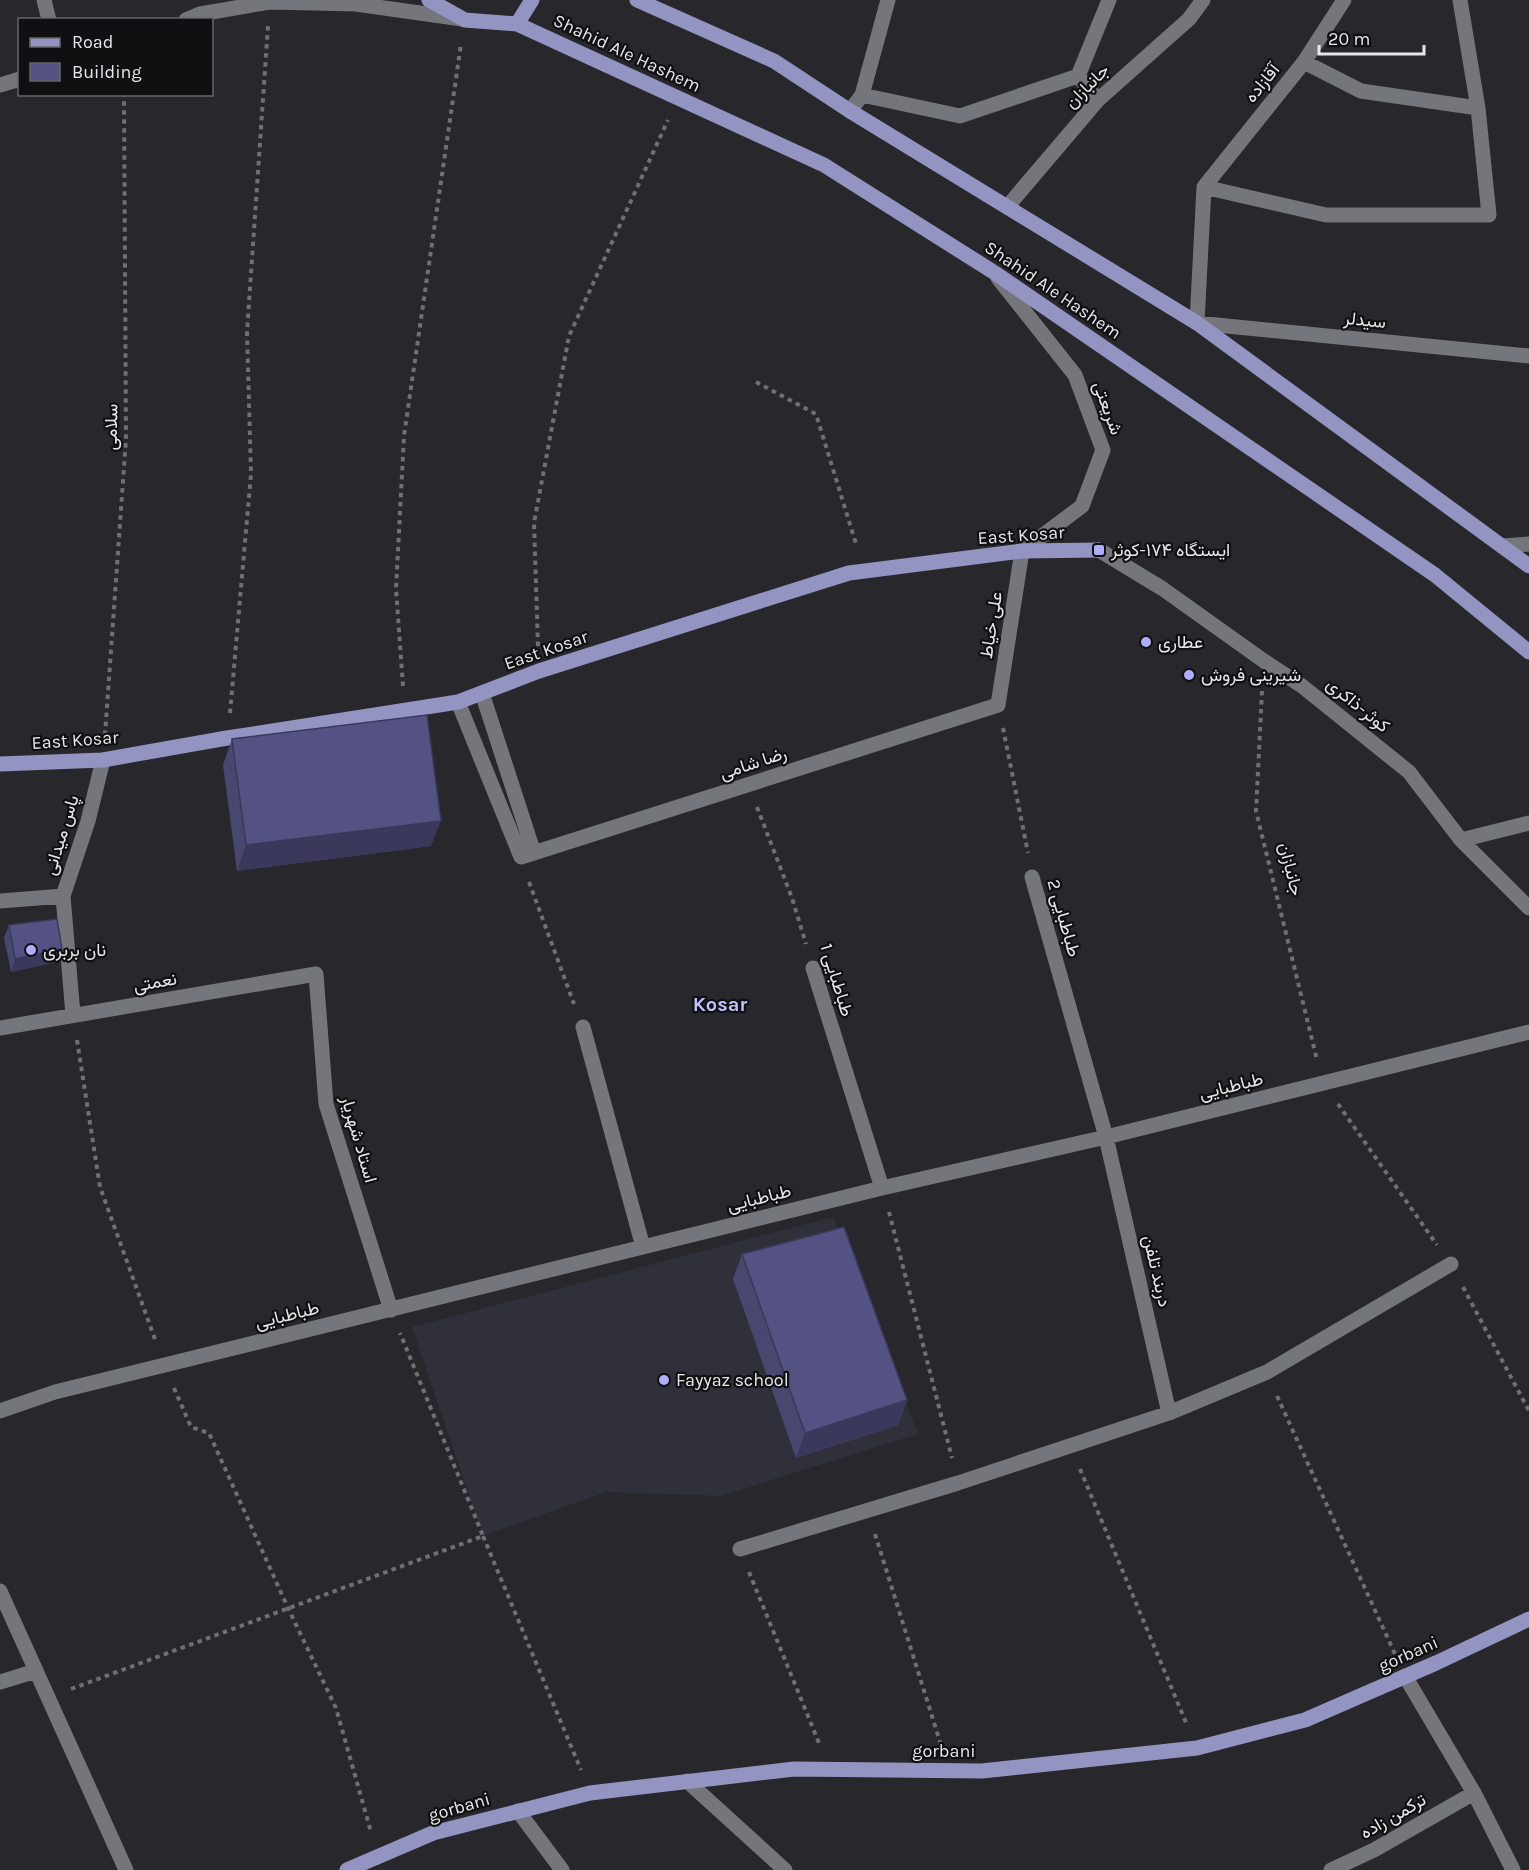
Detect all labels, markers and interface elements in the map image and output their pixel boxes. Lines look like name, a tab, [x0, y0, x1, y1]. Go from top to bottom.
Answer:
street label: Shahid Ale Hashem	[550, 9, 704, 97]
legend	[18, 18, 213, 96]
scale bar	[1319, 18, 1424, 56]
text: 20 m	[1328, 28, 1370, 50]
text: Road	[72, 31, 113, 53]
street label: آقازاده	[1240, 58, 1285, 107]
street label: جانبازان	[1060, 59, 1114, 113]
text: Building	[72, 61, 142, 83]
street label: Shahid Ale Hashem	[980, 236, 1126, 344]
street label: سیدلر	[1342, 307, 1387, 333]
street label: شریعتی	[1088, 378, 1128, 438]
street label: سلامی	[100, 403, 122, 451]
street label: East Kosar	[977, 521, 1066, 549]
place label: ایستگاه ۱۷۴-کوثر	[1110, 539, 1230, 561]
marker: ایستگاه ۱۷۴-کوثر	[1092, 543, 1106, 557]
street label: علی خیاط	[975, 590, 1007, 660]
street label: East Kosar	[501, 625, 591, 675]
place label: عطاری	[1158, 631, 1203, 653]
marker: عطاری	[1139, 635, 1153, 649]
place label: شیرینی فروش	[1201, 664, 1301, 686]
marker: شیرینی فروش	[1182, 668, 1196, 682]
street label: کوثر-ذاکری	[1322, 673, 1394, 737]
street label: East Kosar	[31, 726, 120, 754]
street label: رضا شامی	[717, 742, 789, 784]
street label: پاس میدانی	[38, 792, 85, 878]
street label: جانبازان	[1274, 840, 1308, 898]
street label: طباطبایی 2	[1042, 877, 1086, 959]
place label: نان بربری	[43, 939, 106, 961]
street label: طباطبایی 1	[815, 941, 859, 1019]
marker: نان بربری	[24, 943, 38, 957]
street label: نعمتی	[131, 967, 179, 997]
district label: Kosar	[693, 993, 747, 1016]
street label: طباطبایی	[1197, 1067, 1265, 1105]
street label: استاد شهریار	[336, 1092, 382, 1185]
street label: طباطبایی	[725, 1179, 793, 1217]
street label: دربند تلفن	[1138, 1233, 1176, 1309]
street label: طباطبایی	[253, 1296, 321, 1334]
place label: Fayyaz school	[676, 1369, 789, 1391]
marker: Fayyaz school	[657, 1373, 671, 1387]
street label: gorbani	[1375, 1631, 1441, 1677]
street label: gorbani	[912, 1740, 976, 1762]
street label: gorbani	[426, 1788, 492, 1826]
street label: ترکمن زاده	[1356, 1788, 1430, 1844]

